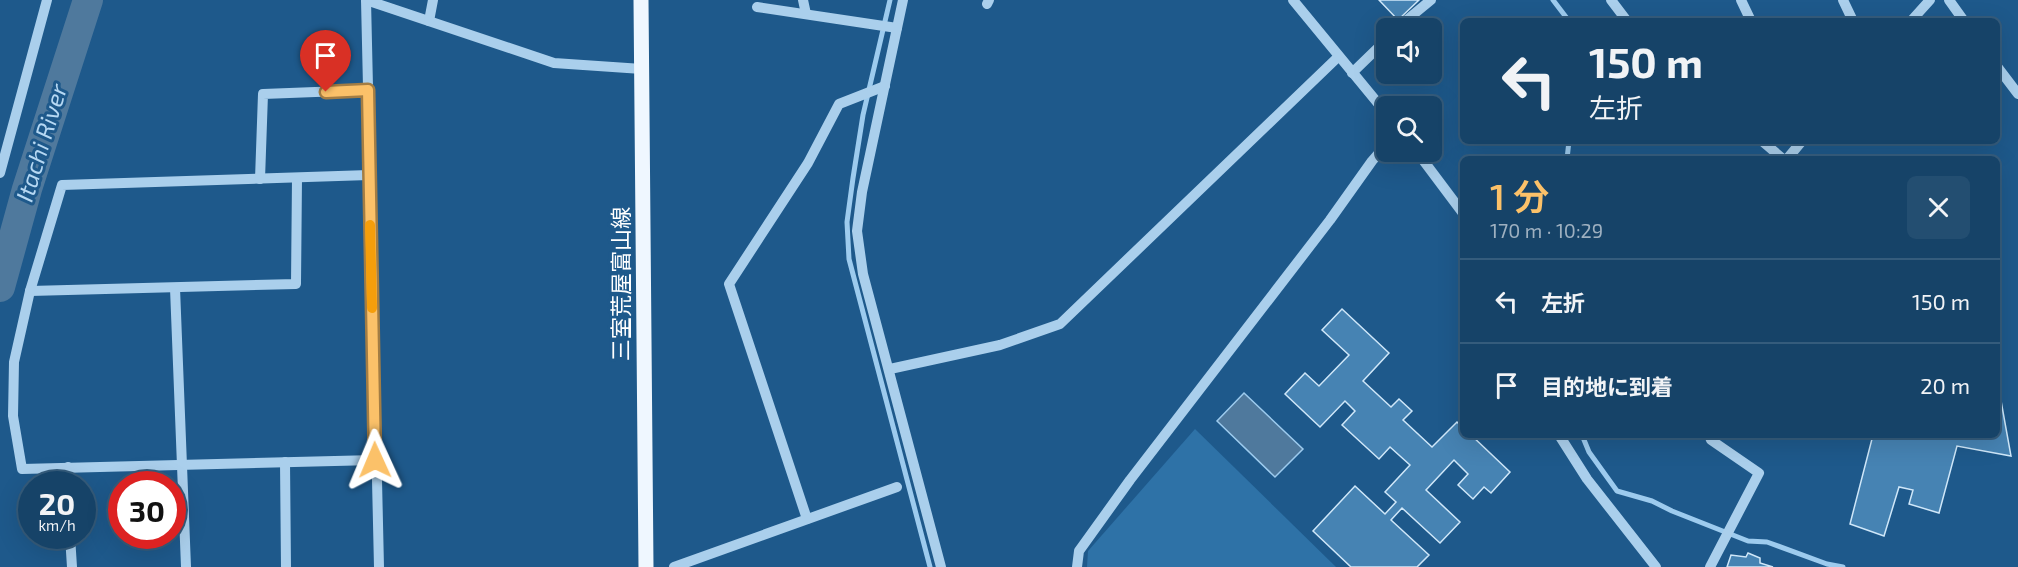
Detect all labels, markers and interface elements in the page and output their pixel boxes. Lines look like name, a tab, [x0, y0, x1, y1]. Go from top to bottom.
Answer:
map controls	[1376, 18, 1442, 162]
button: sound	[1376, 18, 1442, 84]
pin	[300, 30, 351, 92]
text: 150 m	[1589, 36, 1703, 86]
icon: arrive	[309, 39, 342, 72]
icon: left	[1490, 42, 1568, 120]
water label: Itachi River	[9, 80, 72, 205]
text: 左折	[1589, 91, 1643, 123]
button: search	[1376, 96, 1442, 162]
text: 1 分	[1490, 174, 1549, 217]
button: close	[1907, 176, 1970, 239]
street label: 三室荒屋富山線	[607, 207, 633, 361]
text: 170 m · 10:29	[1490, 218, 1603, 242]
icon: left	[1490, 285, 1523, 318]
text: 150 m	[1912, 288, 1970, 314]
text: 左折	[1541, 289, 1585, 315]
icon: arrive	[1490, 369, 1523, 402]
text: 20 m	[1920, 372, 1970, 398]
text: 目的地に到着	[1541, 373, 1673, 399]
position arrow	[343, 428, 407, 492]
speed limit sign: 30	[108, 471, 186, 549]
text: 20	[39, 485, 75, 521]
text: km/h	[38, 516, 76, 534]

